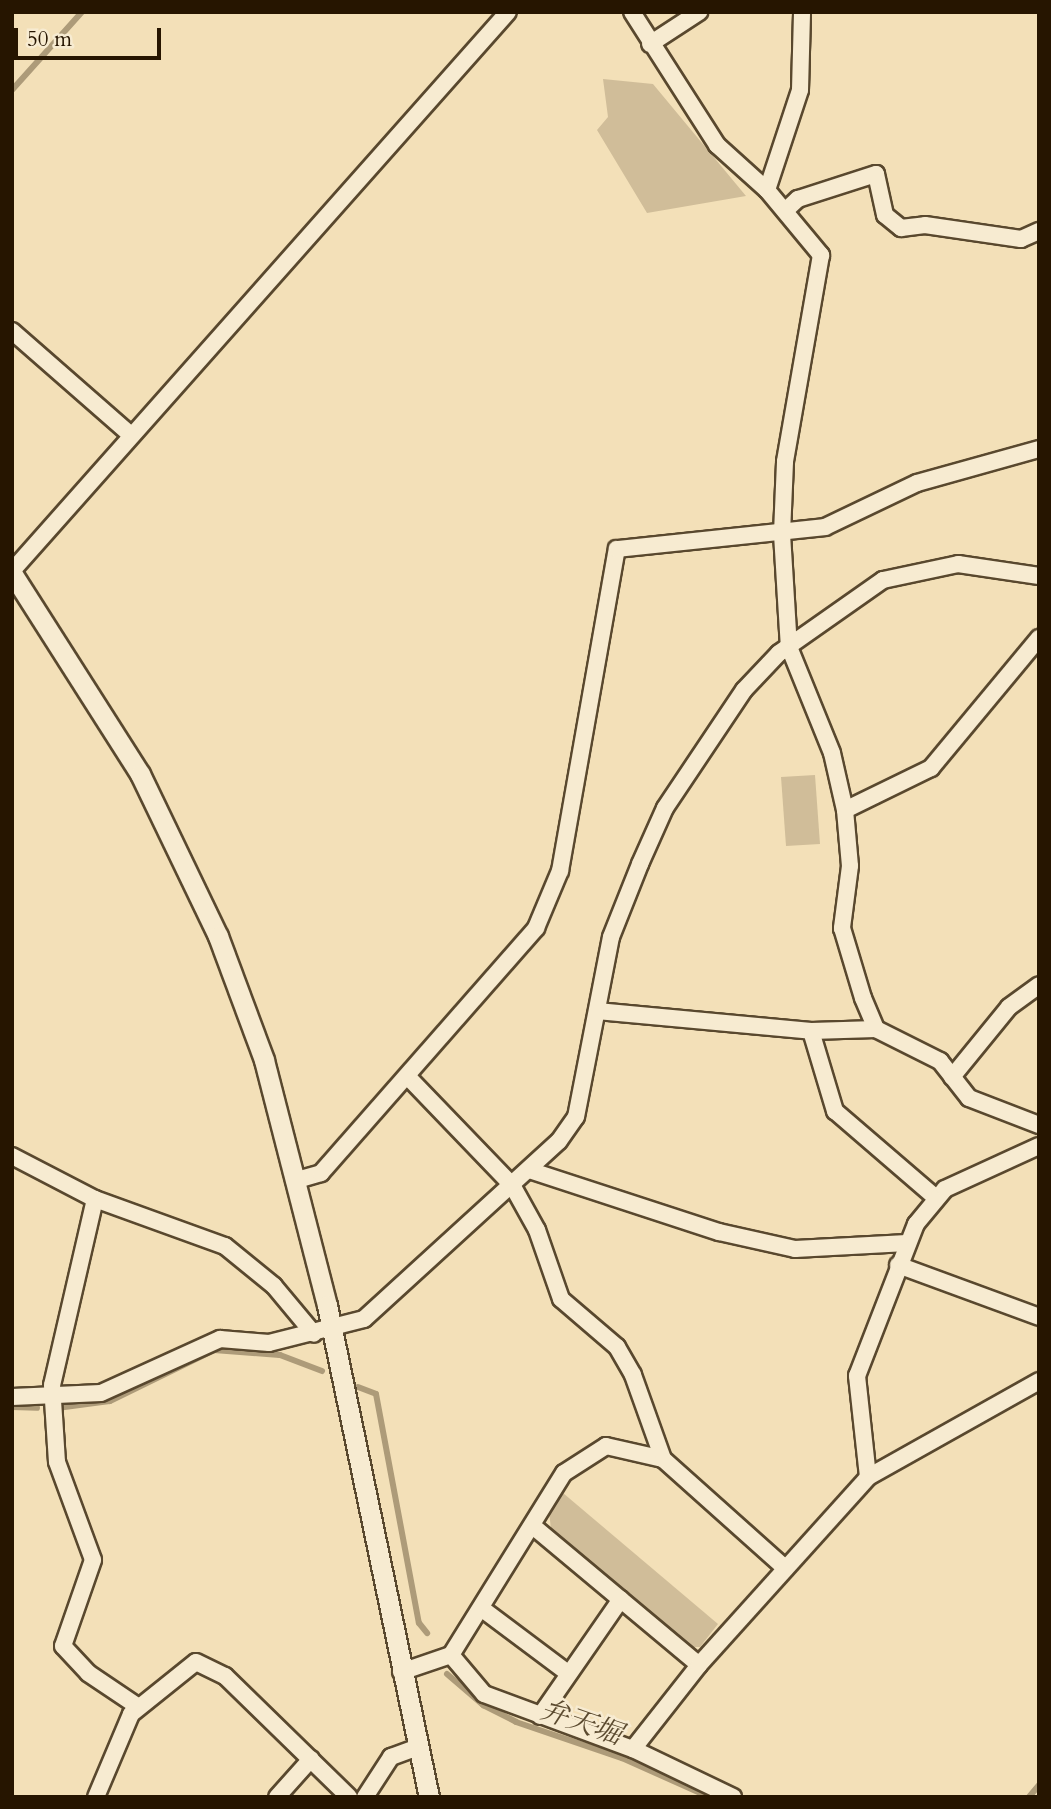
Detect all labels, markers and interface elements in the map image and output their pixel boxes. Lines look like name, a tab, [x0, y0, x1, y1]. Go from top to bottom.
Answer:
scale bar	[18, 14, 164, 58]
text: 50 m	[27, 25, 72, 54]
water label: 弁天堀	[536, 1692, 626, 1752]

